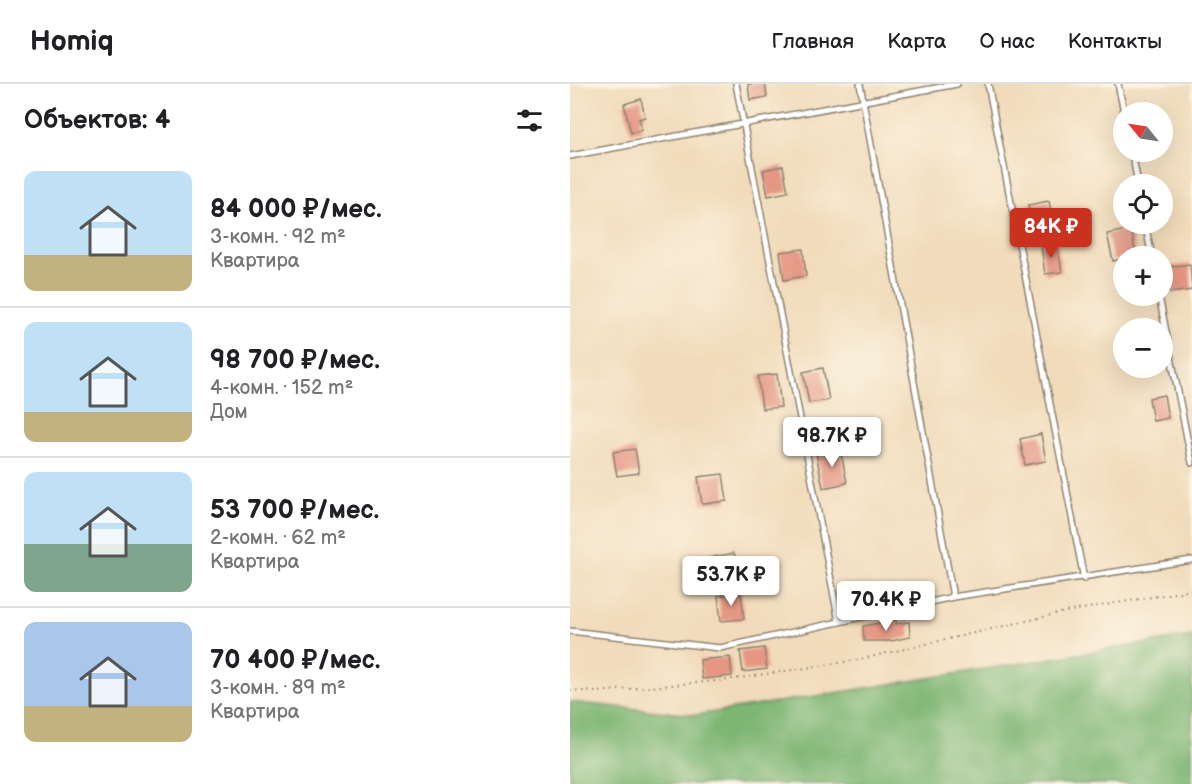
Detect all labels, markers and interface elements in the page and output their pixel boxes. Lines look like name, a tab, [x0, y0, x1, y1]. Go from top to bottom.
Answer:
text: Homiq	[30, 25, 114, 58]
text: Главная	[771, 29, 854, 54]
text: Карта	[887, 29, 946, 54]
text: О нас	[979, 29, 1035, 54]
text: Контакты	[1068, 29, 1162, 54]
north arrow	[1113, 102, 1173, 162]
map controls	[1113, 102, 1173, 378]
icon: filters	[513, 104, 546, 137]
text: Объектов: 4	[24, 105, 170, 136]
button: locate	[1113, 174, 1173, 234]
text: 84 000 ₽/мес.	[210, 194, 382, 225]
icon: home	[72, 195, 144, 267]
pin: 84K ₽	[1009, 208, 1093, 259]
text: 84K ₽	[1024, 215, 1078, 239]
text: 3-комн. · 92 m²	[210, 225, 346, 249]
button: +	[1113, 246, 1173, 306]
text: Квартира	[210, 249, 300, 273]
button: −	[1113, 318, 1173, 378]
text: 98 700 ₽/мес.	[210, 345, 380, 376]
icon: home	[72, 346, 144, 418]
text: 4-комн. · 152 m²	[210, 376, 353, 400]
text: Дом	[210, 400, 248, 424]
pin: 98.7K ₽	[777, 417, 887, 468]
text: 98.7K ₽	[797, 424, 867, 448]
text: 53 700 ₽/мес.	[210, 495, 379, 526]
icon: home	[72, 496, 144, 568]
text: 2-комн. · 62 m²	[210, 526, 346, 550]
text: Квартира	[210, 550, 300, 574]
pin: 53.7K ₽	[676, 556, 786, 607]
text: 53.7K ₽	[696, 563, 766, 587]
pin: 70.4K ₽	[831, 581, 941, 632]
text: 70.4K ₽	[851, 588, 921, 612]
text: 70 400 ₽/мес.	[210, 645, 381, 676]
icon: home	[72, 646, 144, 718]
text: 3-комн. · 89 m²	[210, 676, 346, 700]
text: Квартира	[210, 700, 300, 724]

